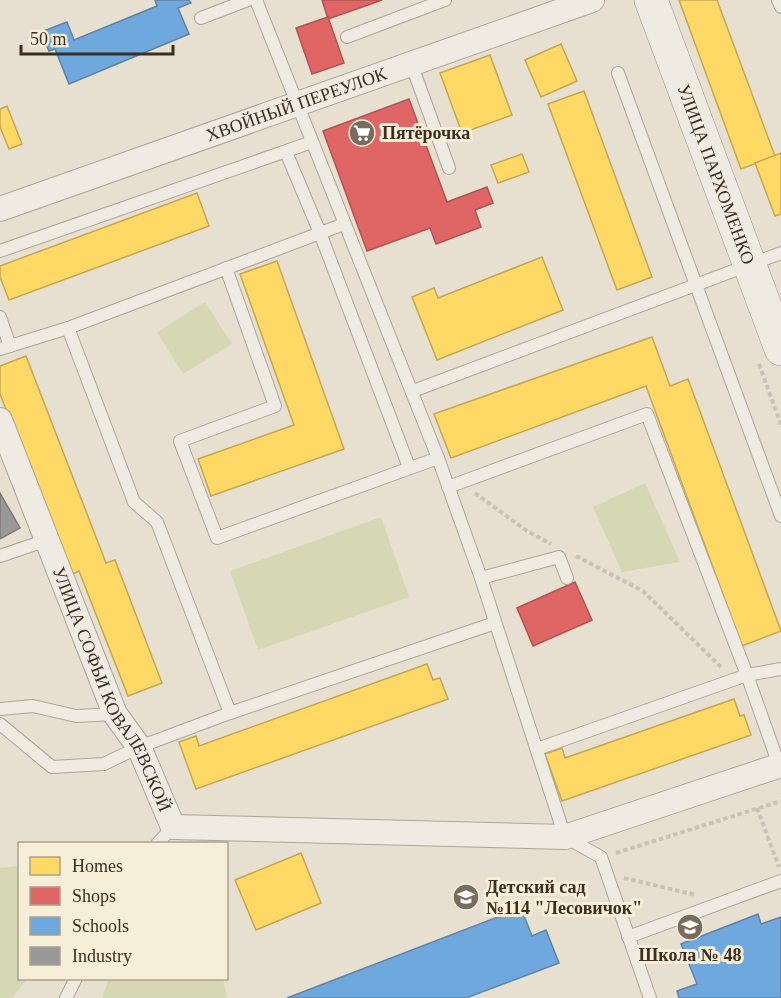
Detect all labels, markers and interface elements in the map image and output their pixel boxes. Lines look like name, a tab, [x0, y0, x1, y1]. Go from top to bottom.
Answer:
scale bar	[21, 18, 172, 56]
text: 50 m	[30, 29, 67, 49]
street label: ХВОЙНЫЙ ПЕРЕУЛОК	[203, 63, 390, 146]
street label: УЛИЦА ПАРХОМЕНКО	[673, 81, 759, 267]
supermarket icon: Пятёрочка	[347, 118, 377, 148]
place label: Пятёрочка	[382, 123, 470, 143]
street label: УЛИЦА СОФЬИ КОВАЛЕВСКОЙ	[48, 564, 175, 814]
legend	[18, 842, 228, 980]
text: Homes	[72, 856, 123, 876]
place label: Детский сад №114 "Лесовичок"	[486, 877, 642, 918]
school or university icon: Детский сад №114 "Лесовичок"	[451, 882, 481, 912]
text: Shops	[72, 886, 116, 906]
school or university icon: Школа № 48	[675, 912, 705, 942]
text: Schools	[72, 916, 129, 936]
place label: Школа № 48	[639, 945, 741, 965]
text: Industry	[72, 946, 132, 966]

